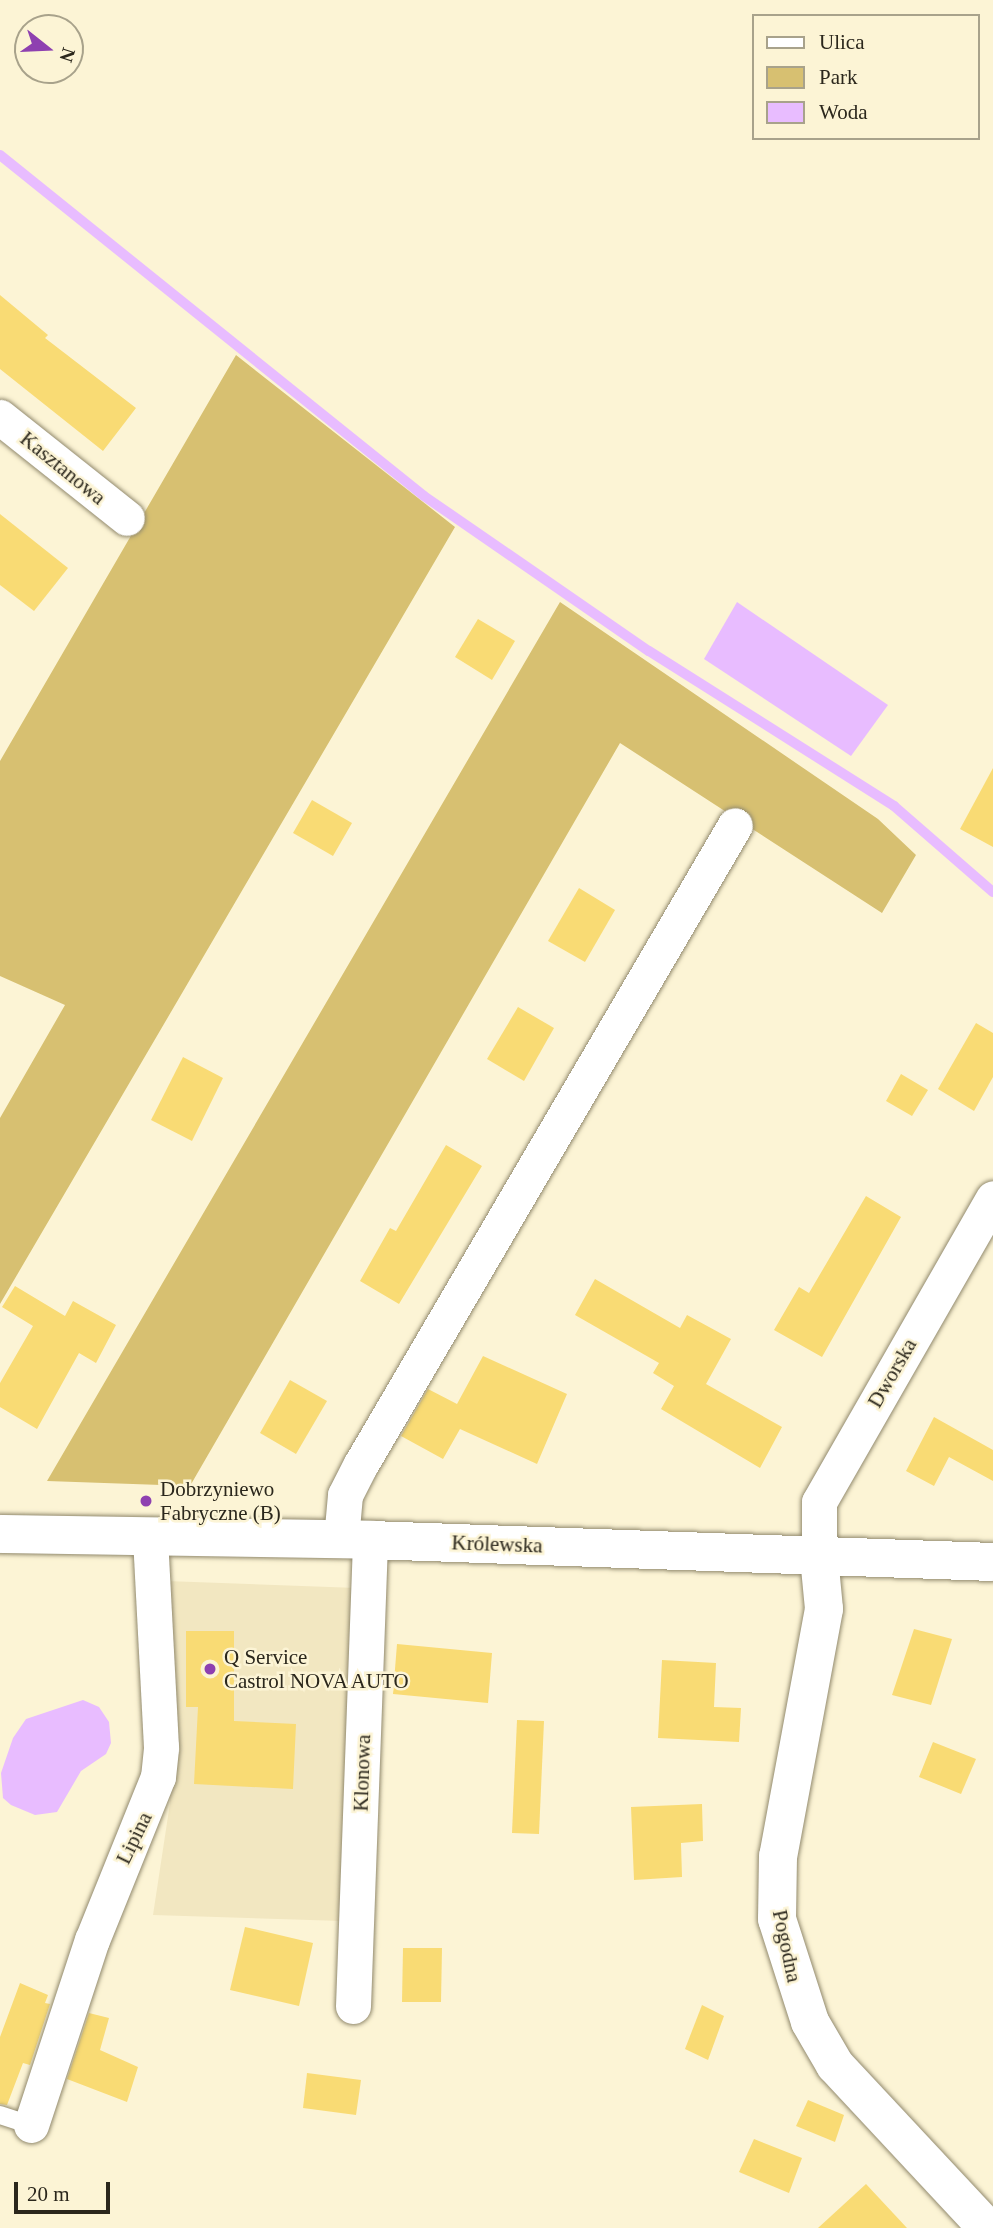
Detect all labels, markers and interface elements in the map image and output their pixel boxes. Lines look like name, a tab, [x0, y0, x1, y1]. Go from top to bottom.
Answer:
north arrow	[14, 14, 84, 84]
legend	[752, 14, 979, 140]
text: Ulica	[819, 30, 864, 54]
text: N	[55, 45, 80, 65]
text: Park	[819, 65, 858, 89]
text: Woda	[819, 100, 867, 124]
street label: Kasztanowa	[15, 426, 111, 510]
street label: Dworska	[862, 1334, 922, 1412]
place label: Dobrzyniewo Fabryczne (B)	[160, 1476, 281, 1526]
marker: Dobrzyniewo Fabryczne (B)	[138, 1493, 154, 1509]
street label: Królewska	[451, 1530, 543, 1558]
place label: Q Service Castrol NOVA AUTO	[224, 1644, 411, 1694]
marker: Q Service Castrol NOVA AUTO	[202, 1661, 218, 1677]
street label: Klonowa	[348, 1734, 376, 1812]
street label: Lipina	[111, 1808, 157, 1868]
street label: Pogodna	[767, 1907, 807, 1985]
scale bar	[18, 2168, 114, 2212]
text: 20 m	[27, 2182, 70, 2206]

